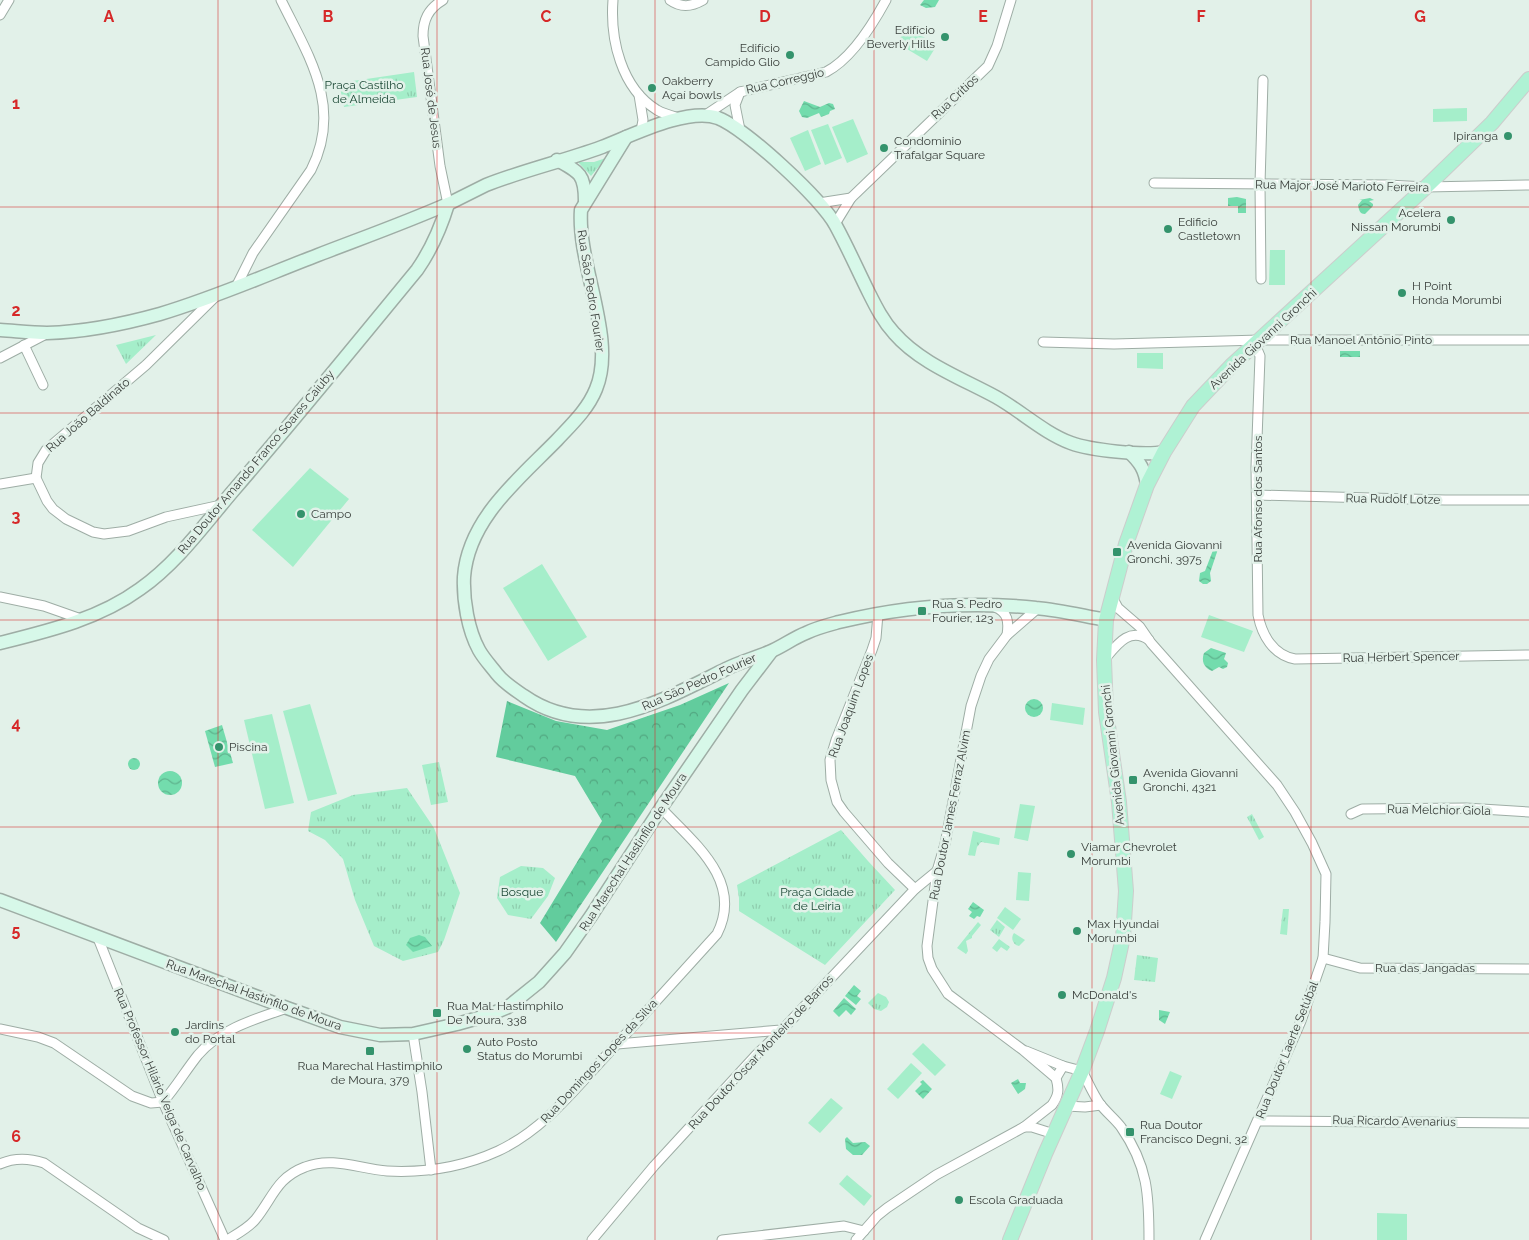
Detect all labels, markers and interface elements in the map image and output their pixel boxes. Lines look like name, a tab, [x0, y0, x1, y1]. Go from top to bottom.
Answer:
text: A	[104, 7, 115, 26]
text: B	[323, 7, 334, 26]
text: C	[541, 7, 552, 26]
text: D	[759, 7, 771, 26]
text: E	[978, 7, 988, 26]
text: F	[1196, 7, 1206, 26]
text: G	[1414, 7, 1426, 26]
place label: Edifício Beverly Hills	[867, 23, 935, 51]
marker: Edifício Beverly Hills	[939, 31, 951, 43]
place label: Edifício Campido Glio	[705, 41, 780, 69]
street label: Rua José de Jesus	[418, 47, 444, 149]
marker: Edifício Campido Glio	[784, 49, 796, 61]
street label: Rua Correggio	[745, 65, 825, 97]
street label: Rua Critios	[929, 72, 982, 122]
place label: Oakberry Açaí bowls	[662, 74, 722, 102]
park label: Praça Castilho de Almeida	[325, 78, 403, 106]
marker: Oakberry Açaí bowls	[646, 82, 658, 94]
text: 1	[12, 94, 20, 113]
place label: Ipiranga	[1453, 129, 1498, 143]
marker: Ipiranga	[1502, 130, 1514, 142]
place label: Condominio Trafalgar Square	[894, 134, 985, 162]
marker: Condominio Trafalgar Square	[878, 142, 890, 154]
street label: Rua Major José Marioto Ferreira	[1255, 177, 1429, 195]
place label: Acelera Nissan Morumbi	[1351, 206, 1441, 234]
marker: Acelera Nissan Morumbi	[1445, 214, 1457, 226]
place label: Edificio Castletown	[1178, 215, 1240, 243]
marker: Edificio Castletown	[1162, 223, 1174, 235]
street label: Rua São Pedro Fourier	[574, 229, 608, 354]
place label: H Point Honda Morumbi	[1412, 279, 1502, 307]
street label: Avenida Giovanni Gronchi	[1207, 286, 1319, 392]
marker: H Point Honda Morumbi	[1396, 287, 1408, 299]
text: 2	[11, 301, 21, 320]
street label: Rua Manoel Antônio Pinto	[1290, 333, 1432, 347]
street label: Rua Doutor Amando Franco Soares Caiuby	[175, 367, 337, 557]
street label: Rua João Baldinato	[43, 375, 133, 455]
street label: Rua Afonso dos Santos	[1251, 435, 1265, 563]
street label: Rua Rudolf Lotze	[1346, 491, 1440, 507]
text: 3	[12, 507, 21, 526]
place label: Campo	[311, 507, 351, 521]
marker: Campo	[295, 508, 307, 520]
place label: Avenida Giovanni Gronchi, 3975	[1127, 538, 1222, 566]
marker: Avenida Giovanni Gronchi, 3975	[1111, 546, 1123, 558]
place label: Rua S. Pedro Fourier, 123	[932, 597, 1002, 625]
marker: Rua S. Pedro Fourier, 123	[916, 605, 928, 617]
street label: Rua Herbert Spencer	[1343, 649, 1460, 665]
street label: Rua São Pedro Fourier	[640, 650, 759, 714]
street label: Rua Joaquim Lopes	[826, 652, 876, 760]
street label: Avenida Giovanni Gronchi	[1099, 684, 1127, 826]
text: 4	[11, 714, 21, 733]
street label: Rua Doutor James Ferraz Alvim	[927, 729, 973, 901]
place label: Piscina	[229, 740, 268, 754]
marker: Piscina	[213, 741, 225, 753]
place label: Avenida Giovanni Gronchi, 4321	[1143, 766, 1238, 794]
street label: Rua Marechal Hastinfilo de Moura	[577, 770, 689, 934]
marker: Avenida Giovanni Gronchi, 4321	[1127, 774, 1139, 786]
street label: Rua Melchior Giola	[1387, 802, 1491, 818]
place label: Viamar Chevrolet Morumbi	[1081, 840, 1177, 868]
marker: Viamar Chevrolet Morumbi	[1065, 848, 1077, 860]
park label: Bosque	[501, 885, 543, 899]
park label: Praça Cidade de Leiria	[780, 885, 854, 913]
place label: Max Hyundai Morumbi	[1087, 917, 1159, 945]
text: 5	[12, 921, 21, 940]
marker: Max Hyundai Morumbi	[1071, 925, 1083, 937]
street label: Rua Marechal Hastinfilo de Moura	[164, 957, 344, 1033]
street label: Rua das Jangadas	[1375, 961, 1475, 975]
street label: Rua Doutor Oscar Monteiro de Barros	[686, 972, 836, 1132]
street label: Rua Doutor Laerte Setúbal	[1253, 979, 1321, 1121]
street label: Rua Professor Hilário Veiga de Carvalho	[111, 986, 209, 1192]
place label: McDonald's	[1072, 988, 1137, 1002]
marker: McDonald's	[1056, 989, 1068, 1001]
street label: Rua Domingos Lopes da Silva	[538, 996, 660, 1126]
place label: Rua Mal. Hastimphilo De Moura, 338	[447, 999, 563, 1027]
marker: Rua Mal. Hastimphilo De Moura, 338	[431, 1007, 443, 1019]
place label: Jardins do Portal	[185, 1018, 236, 1046]
marker: Jardins do Portal	[169, 1026, 181, 1038]
place label: Auto Posto Status do Morumbi	[477, 1035, 582, 1063]
marker: Auto Posto Status do Morumbi	[461, 1043, 473, 1055]
marker: Rua Marechal Hastimphilo de Moura, 379	[364, 1045, 376, 1057]
place label: Rua Marechal Hastimphilo de Moura, 379	[298, 1059, 442, 1087]
street label: Rua Ricardo Avenarius	[1332, 1113, 1456, 1129]
place label: Rua Doutor Francisco Degni, 32	[1140, 1118, 1247, 1146]
marker: Rua Doutor Francisco Degni, 32	[1124, 1126, 1136, 1138]
text: 6	[11, 1127, 21, 1146]
place label: Escola Graduada	[969, 1193, 1063, 1207]
marker: Escola Graduada	[953, 1194, 965, 1206]

